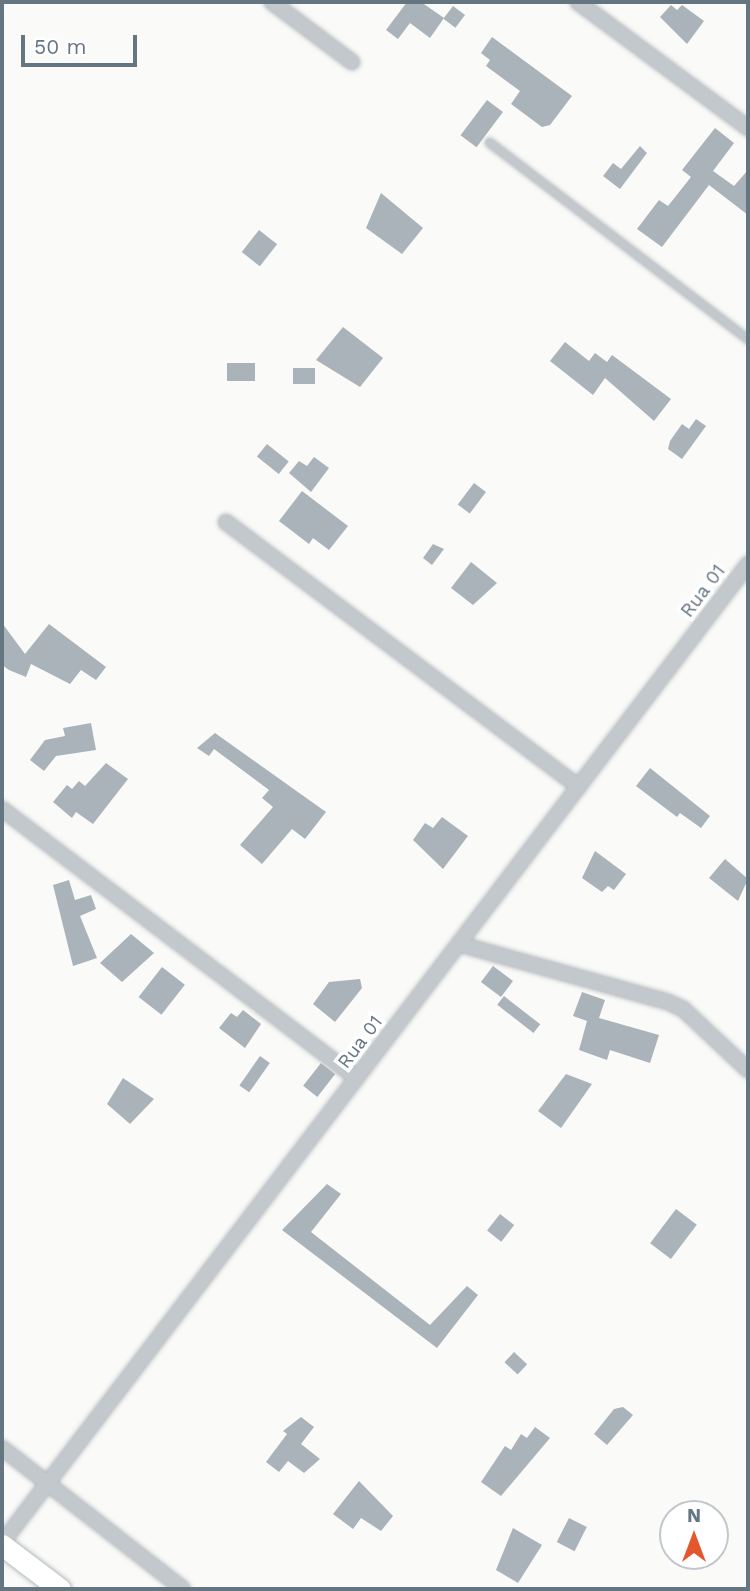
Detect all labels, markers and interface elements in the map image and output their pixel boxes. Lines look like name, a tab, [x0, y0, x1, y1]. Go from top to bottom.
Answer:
scale bar	[24, 21, 140, 65]
text: 50 m	[34, 34, 86, 59]
street label: Rua 01	[676, 560, 730, 622]
street label: Rua 01	[333, 1011, 387, 1073]
north arrow	[659, 1500, 729, 1570]
text: N	[687, 1504, 701, 1527]

